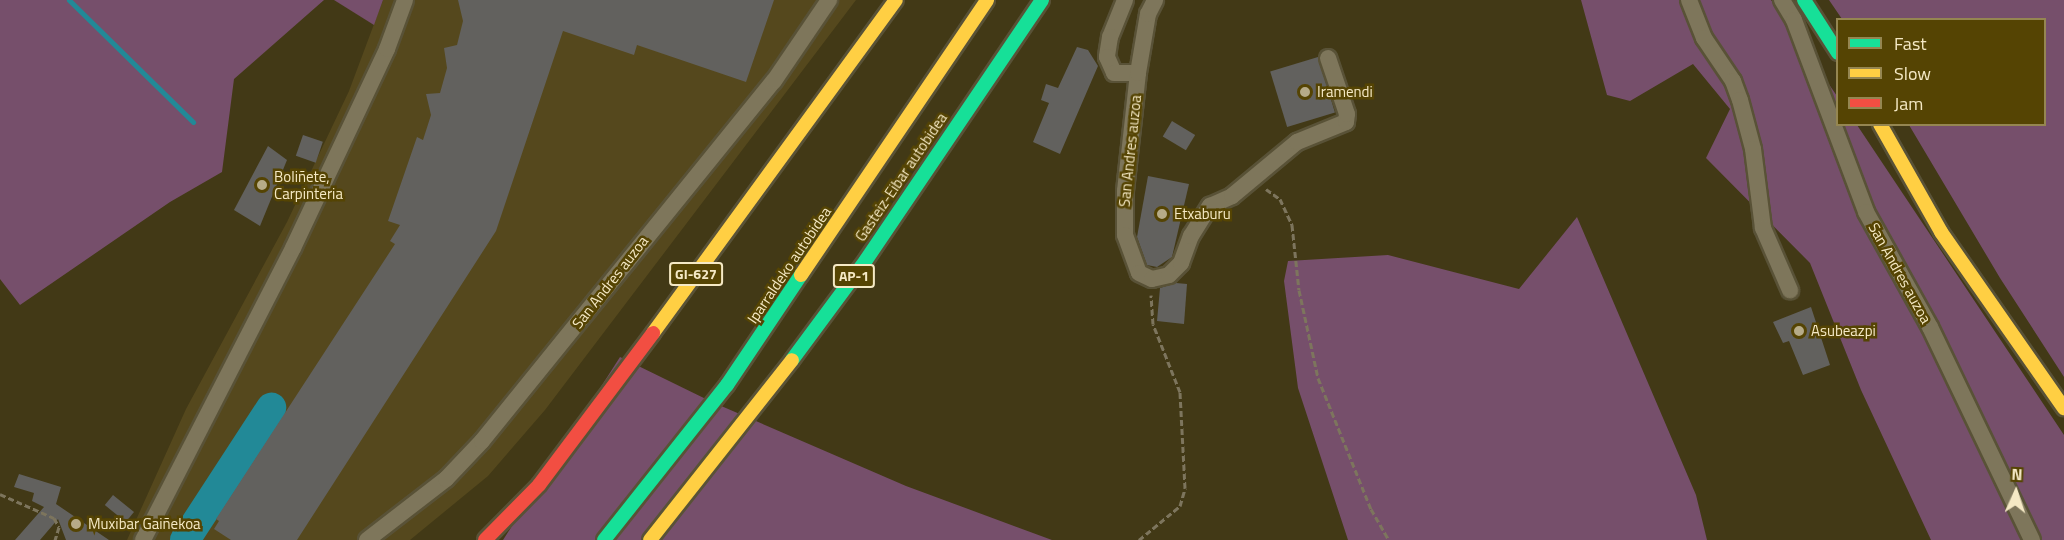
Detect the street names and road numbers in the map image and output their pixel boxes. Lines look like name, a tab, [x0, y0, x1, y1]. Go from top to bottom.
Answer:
street label: San Andres auzoa	[1115, 94, 1145, 208]
street label: Gasteiz-Eibar autobidea	[851, 109, 951, 245]
street label: Iparraldeko autobidea	[743, 203, 835, 327]
street label: San Andres auzoa	[1865, 219, 1935, 327]
street label: San Andres auzoa	[568, 232, 652, 332]
road number: GI-627	[669, 263, 723, 285]
road number: AP-1	[832, 265, 876, 287]

